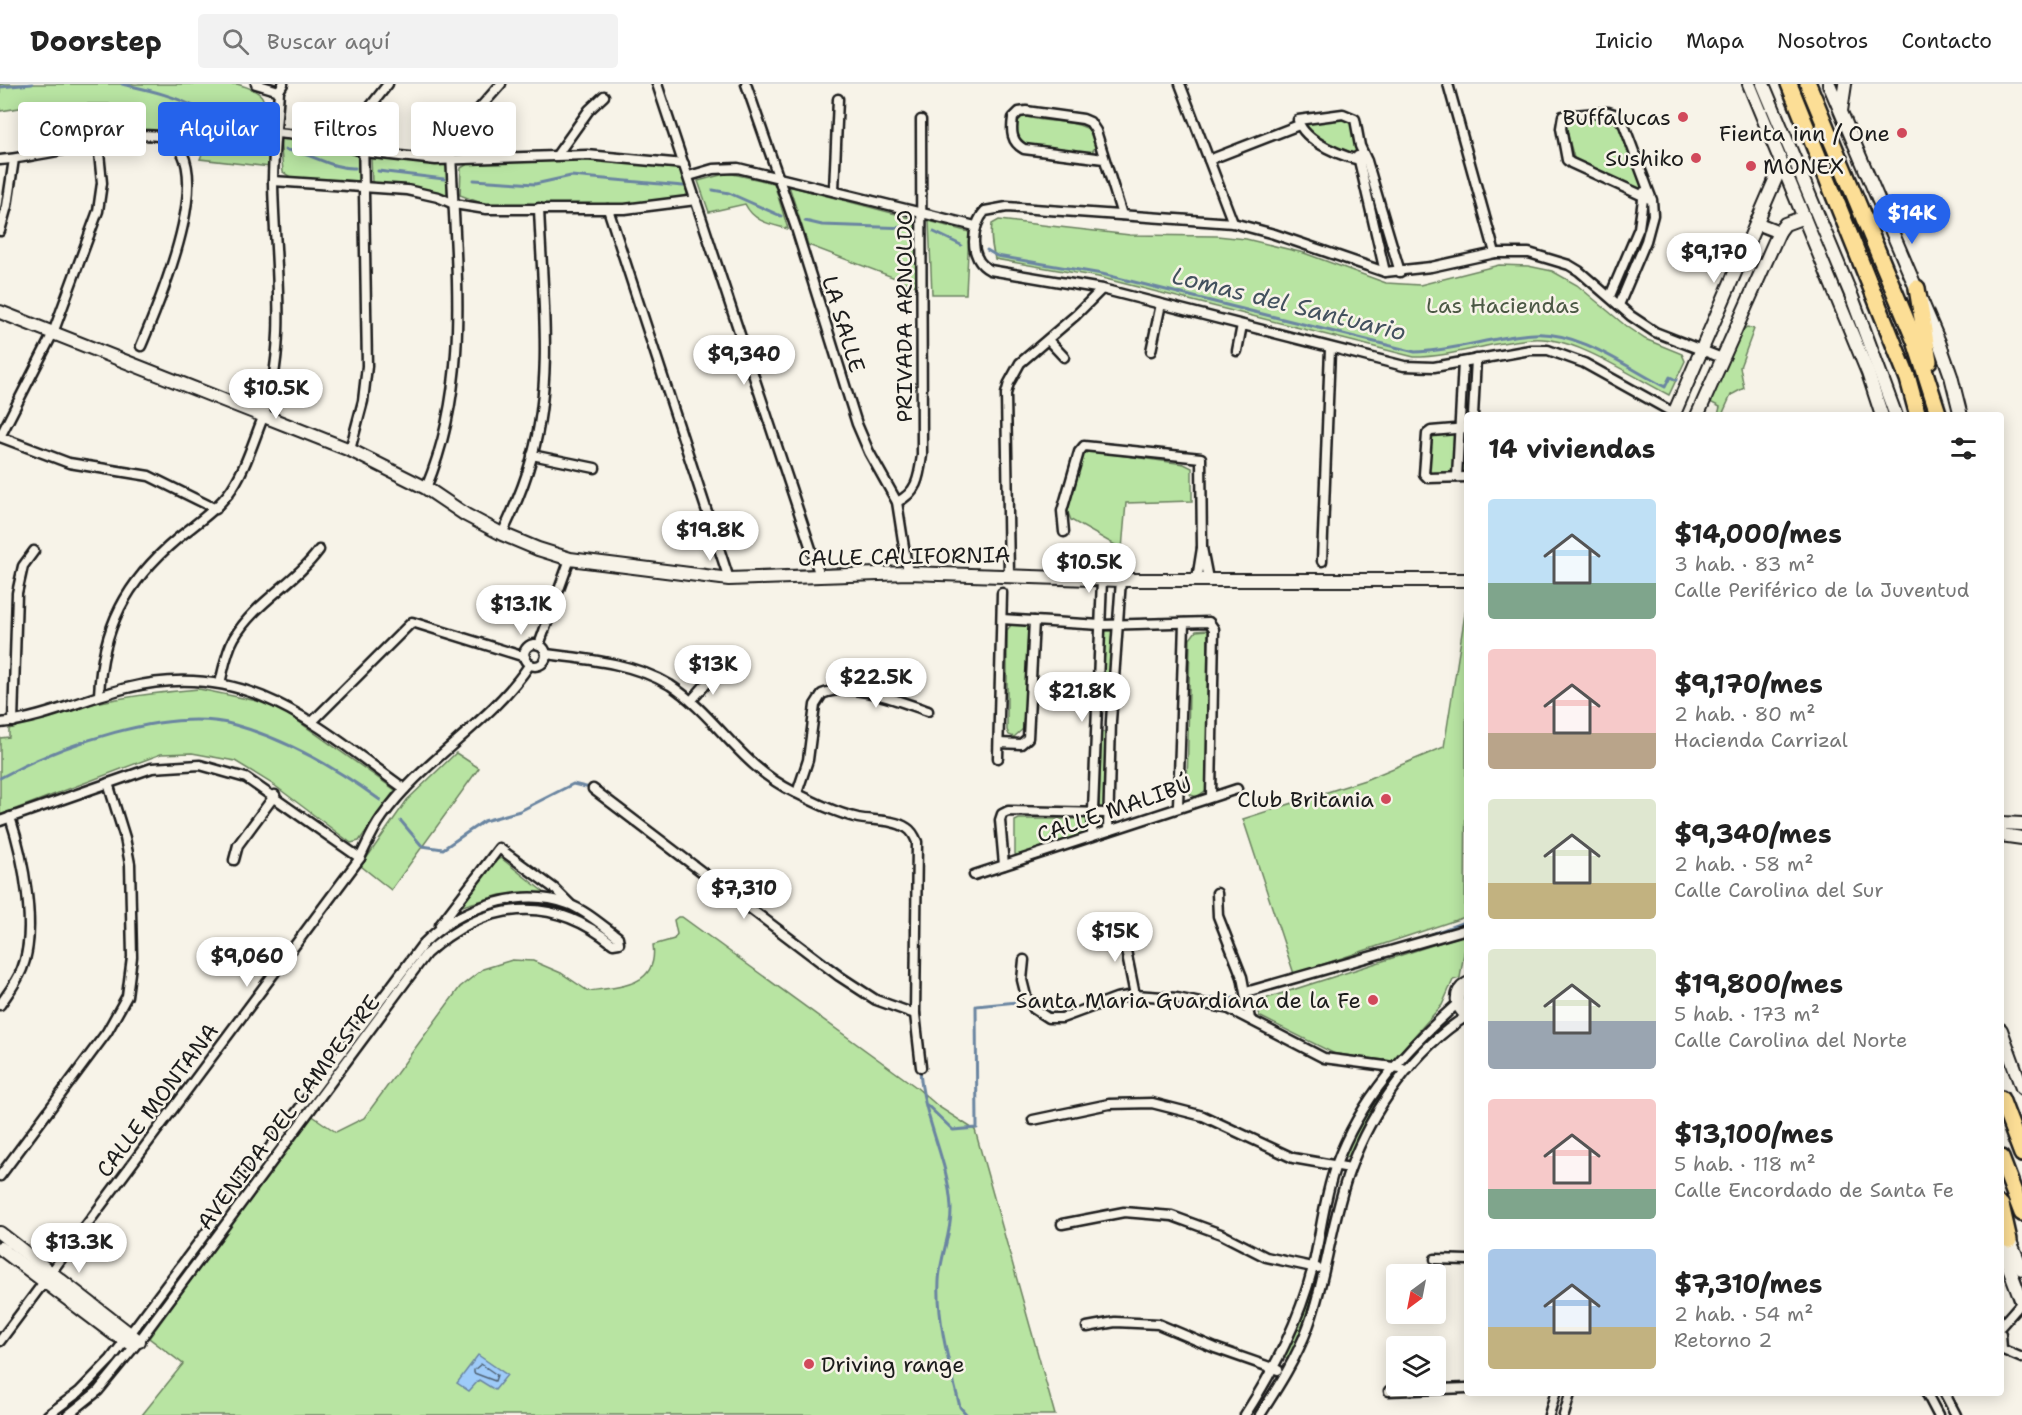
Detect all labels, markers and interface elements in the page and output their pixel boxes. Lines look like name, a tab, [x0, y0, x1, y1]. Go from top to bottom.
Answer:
search box	[198, 14, 618, 68]
text: Doorstep	[30, 22, 162, 60]
icon: search	[219, 25, 252, 58]
text: Buscar aquí	[267, 27, 390, 56]
text: Inicio	[1595, 27, 1653, 55]
text: Mapa	[1686, 27, 1744, 55]
text: Nosotros	[1777, 27, 1868, 55]
text: Contacto	[1901, 27, 1992, 55]
chip: Comprar	[18, 102, 146, 156]
chip: Alquilar	[158, 102, 280, 156]
chip: Filtros	[292, 102, 399, 156]
chip: Nuevo	[411, 102, 516, 156]
place label: Buffalucas	[1563, 103, 1671, 132]
marker: Buffalucas	[1676, 110, 1690, 124]
place label: Fienta inn / One	[1719, 119, 1890, 148]
marker: Fienta inn / One	[1895, 126, 1909, 140]
place label: Sushiko	[1605, 144, 1684, 173]
marker: Sushiko	[1689, 151, 1703, 165]
place label: MONEX	[1763, 152, 1844, 181]
marker: MONEX	[1744, 159, 1758, 173]
pin: $14K	[1876, 194, 1948, 245]
text: $14K	[1887, 200, 1937, 226]
street label: PRIVADA ARNOLDO	[890, 210, 919, 422]
pin: $9,170	[1665, 233, 1763, 284]
text: $9,170	[1681, 239, 1747, 265]
water label: Lomas del Santuario	[1169, 259, 1409, 349]
street label: LA SALLE	[815, 272, 872, 376]
park label: Las Haciendas	[1426, 291, 1580, 320]
pin: $9,340	[695, 335, 793, 386]
text: $9,340	[707, 341, 781, 367]
pin: $10.5K	[227, 369, 325, 420]
text: $10.5K	[243, 375, 309, 401]
text: 14 viviendas	[1488, 431, 1656, 466]
icon: filters	[1947, 432, 1980, 465]
pin: $19.8K	[661, 511, 759, 562]
text: $14,000/mes	[1674, 516, 1842, 551]
text: $19.8K	[676, 517, 744, 543]
icon: home	[1536, 523, 1608, 595]
street label: CALLE CALIFORNIA	[798, 540, 1011, 573]
pin: $10.5K	[1040, 543, 1138, 594]
text: $10.5K	[1056, 549, 1122, 575]
text: 3 hab. · 83 m²	[1674, 551, 1815, 577]
text: Calle Periférico de la Juventud	[1674, 577, 1970, 603]
pin: $13.1K	[472, 585, 570, 636]
text: $13.1K	[490, 591, 552, 617]
pin: $13K	[677, 645, 749, 696]
text: $13K	[688, 651, 738, 677]
pin: $22.5K	[827, 658, 925, 709]
text: $22.5K	[840, 664, 912, 690]
text: $9,170/mes	[1674, 666, 1823, 701]
pin: $21.8K	[1033, 672, 1131, 723]
icon: home	[1536, 673, 1608, 745]
text: $21.8K	[1048, 678, 1116, 704]
text: 2 hab. · 80 m²	[1674, 701, 1815, 727]
text: Hacienda Carrizal	[1674, 727, 1848, 753]
street label: CALLE MALIBÚ	[1033, 769, 1195, 850]
place label: Club Britania	[1237, 785, 1374, 814]
marker: Club Britania	[1379, 792, 1393, 806]
text: $9,340/mes	[1674, 816, 1832, 851]
icon: home	[1536, 823, 1608, 895]
text: 2 hab. · 58 m²	[1674, 851, 1814, 877]
pin: $7,310	[695, 869, 793, 920]
text: $7,310	[711, 875, 777, 901]
text: Calle Carolina del Sur	[1674, 877, 1884, 903]
pin: $15K	[1079, 912, 1151, 963]
text: $15K	[1091, 918, 1139, 944]
pin: $9,060	[198, 937, 296, 988]
text: $9,060	[210, 943, 284, 969]
text: $19,800/mes	[1674, 966, 1843, 1001]
icon: home	[1536, 973, 1608, 1045]
place label: Santa Maria Guardiana de la Fe	[1016, 986, 1361, 1015]
street label: AVENIDA DEL CAMPESTRE	[190, 989, 386, 1236]
marker: Santa Maria Guardiana de la Fe	[1366, 993, 1380, 1007]
text: 5 hab. · 173 m²	[1674, 1001, 1820, 1027]
street label: CALLE MONTANA	[90, 1017, 225, 1183]
text: Calle Carolina del Norte	[1674, 1027, 1907, 1053]
text: $13,100/mes	[1674, 1116, 1834, 1151]
icon: home	[1536, 1123, 1608, 1195]
text: 5 hab. · 118 m²	[1674, 1151, 1816, 1177]
text: Calle Encordado de Santa Fe	[1674, 1177, 1954, 1203]
pin: $13.3K	[30, 1223, 128, 1274]
text: $13.3K	[45, 1229, 113, 1255]
north arrow	[1386, 1264, 1446, 1324]
map controls	[1386, 1264, 1446, 1396]
text: $7,310/mes	[1674, 1266, 1823, 1301]
icon: home	[1536, 1273, 1608, 1345]
text: 2 hab. · 54 m²	[1674, 1301, 1814, 1327]
text: Retorno 2	[1674, 1327, 1772, 1353]
button: layers	[1386, 1336, 1446, 1396]
place label: Driving range	[821, 1350, 965, 1379]
marker: Driving range	[802, 1357, 816, 1371]

